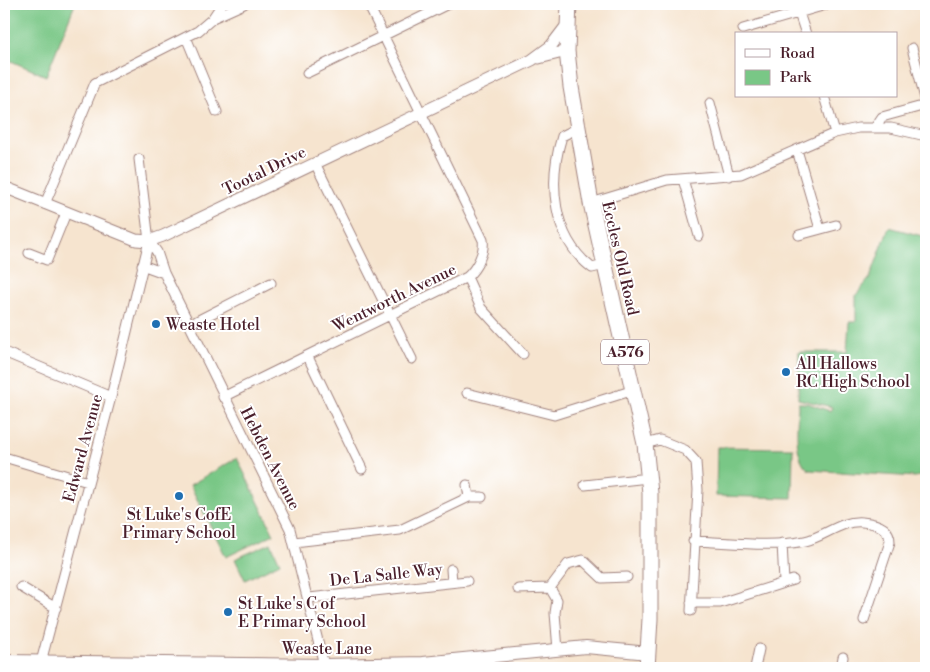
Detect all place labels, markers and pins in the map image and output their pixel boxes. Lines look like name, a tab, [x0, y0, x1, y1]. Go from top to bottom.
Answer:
place label: Weaste Hotel	[165, 315, 260, 335]
marker: Weaste Hotel	[150, 318, 162, 330]
place label: All Hallows RC High School	[795, 354, 910, 392]
marker: All Hallows RC High School	[780, 366, 792, 378]
marker: St Luke's CofE Primary School	[173, 490, 185, 502]
place label: St Luke's CofE Primary School	[122, 505, 236, 543]
place label: St Luke's C of E Primary School	[238, 594, 366, 632]
marker: St Luke's C of E Primary School	[222, 606, 234, 618]

